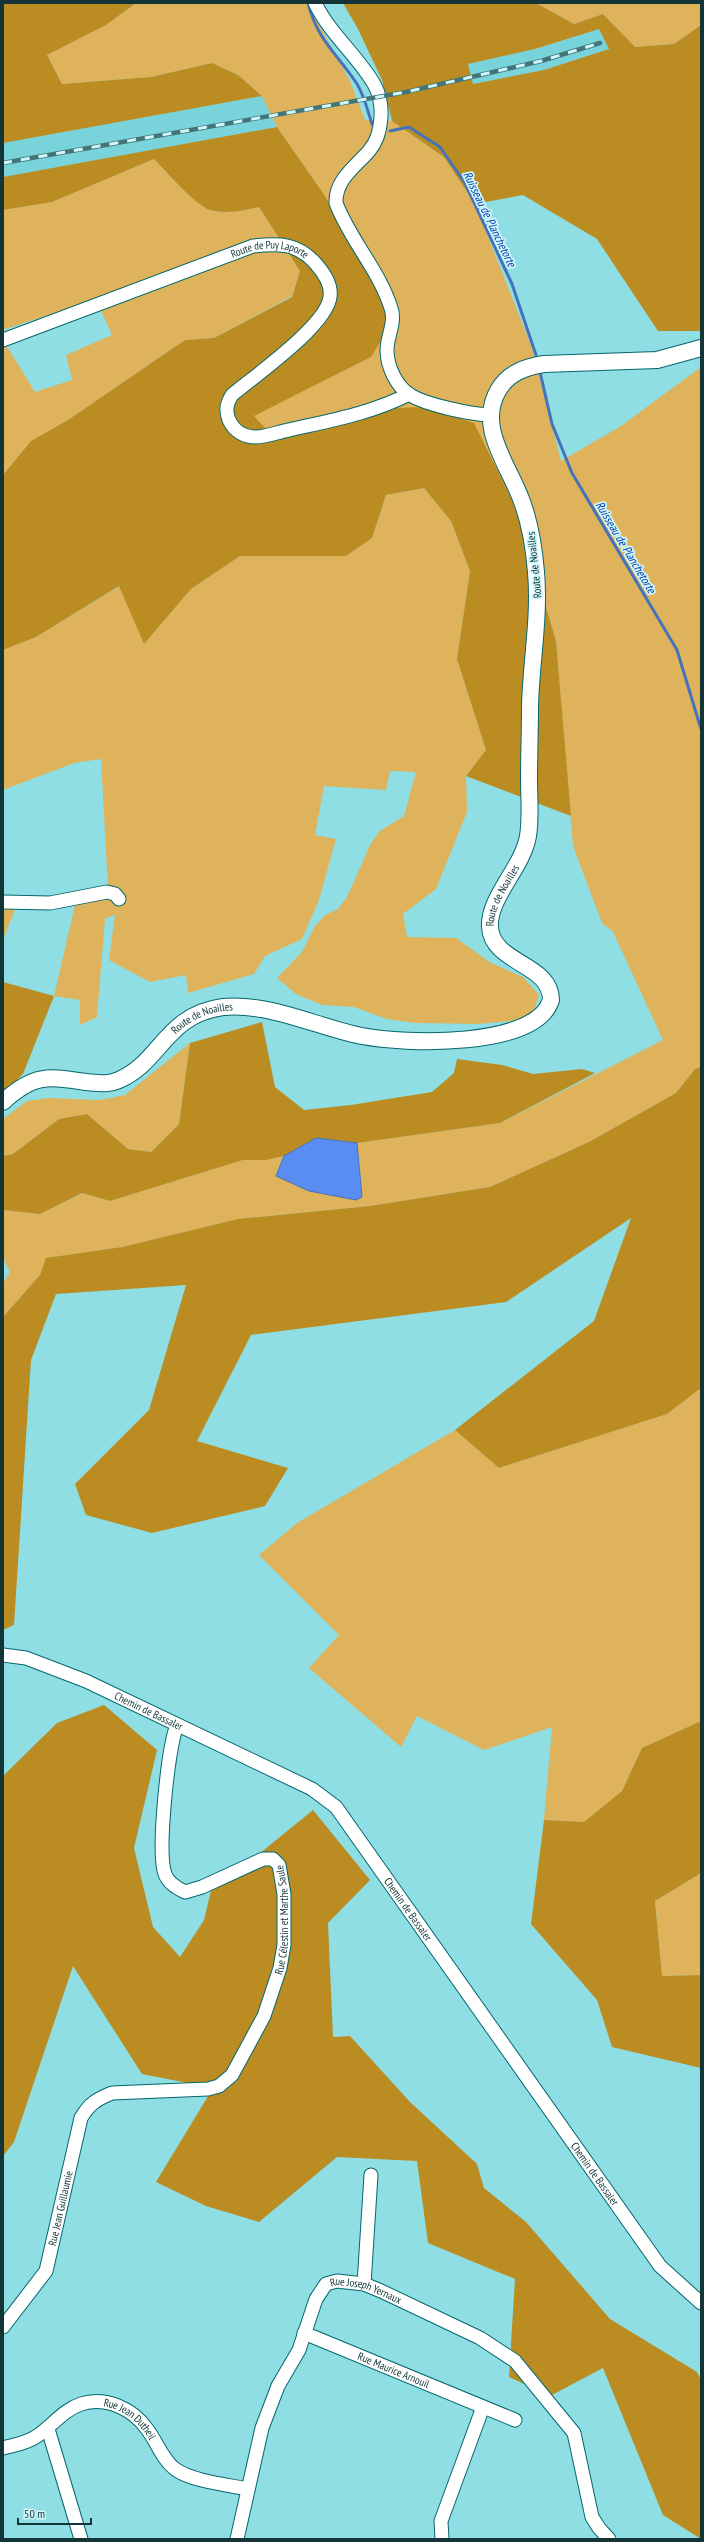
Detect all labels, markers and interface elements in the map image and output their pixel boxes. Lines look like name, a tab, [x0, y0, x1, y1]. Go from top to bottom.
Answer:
water label: Ruisseau de Planchetorte	[460, 169, 520, 270]
street label: Route de Puy Laporte	[229, 238, 312, 262]
water label: Ruisseau de Planchetorte	[593, 498, 660, 597]
street label: Route de Noailles	[524, 531, 544, 599]
street label: Route de Noailles	[483, 862, 522, 926]
street label: Route de Noailles	[168, 999, 233, 1037]
street label: Chemin de Bassaler	[112, 1689, 185, 1733]
street label: Rue Célestin et Marthe Saule	[271, 1864, 291, 1976]
street label: Chemin de Bassaler	[381, 1875, 435, 1944]
street label: Chemin de Bassaler	[568, 2139, 622, 2208]
street label: Rue Jean Guillaumie	[45, 2169, 76, 2247]
street label: Rue Joseph Yernaux	[328, 2274, 404, 2307]
street label: Rue Maurice Arnouil	[356, 2349, 432, 2391]
street label: Rue Jean Dutheil	[103, 2395, 160, 2443]
scale bar	[18, 2500, 91, 2526]
text: 50 m	[24, 2506, 45, 2521]

